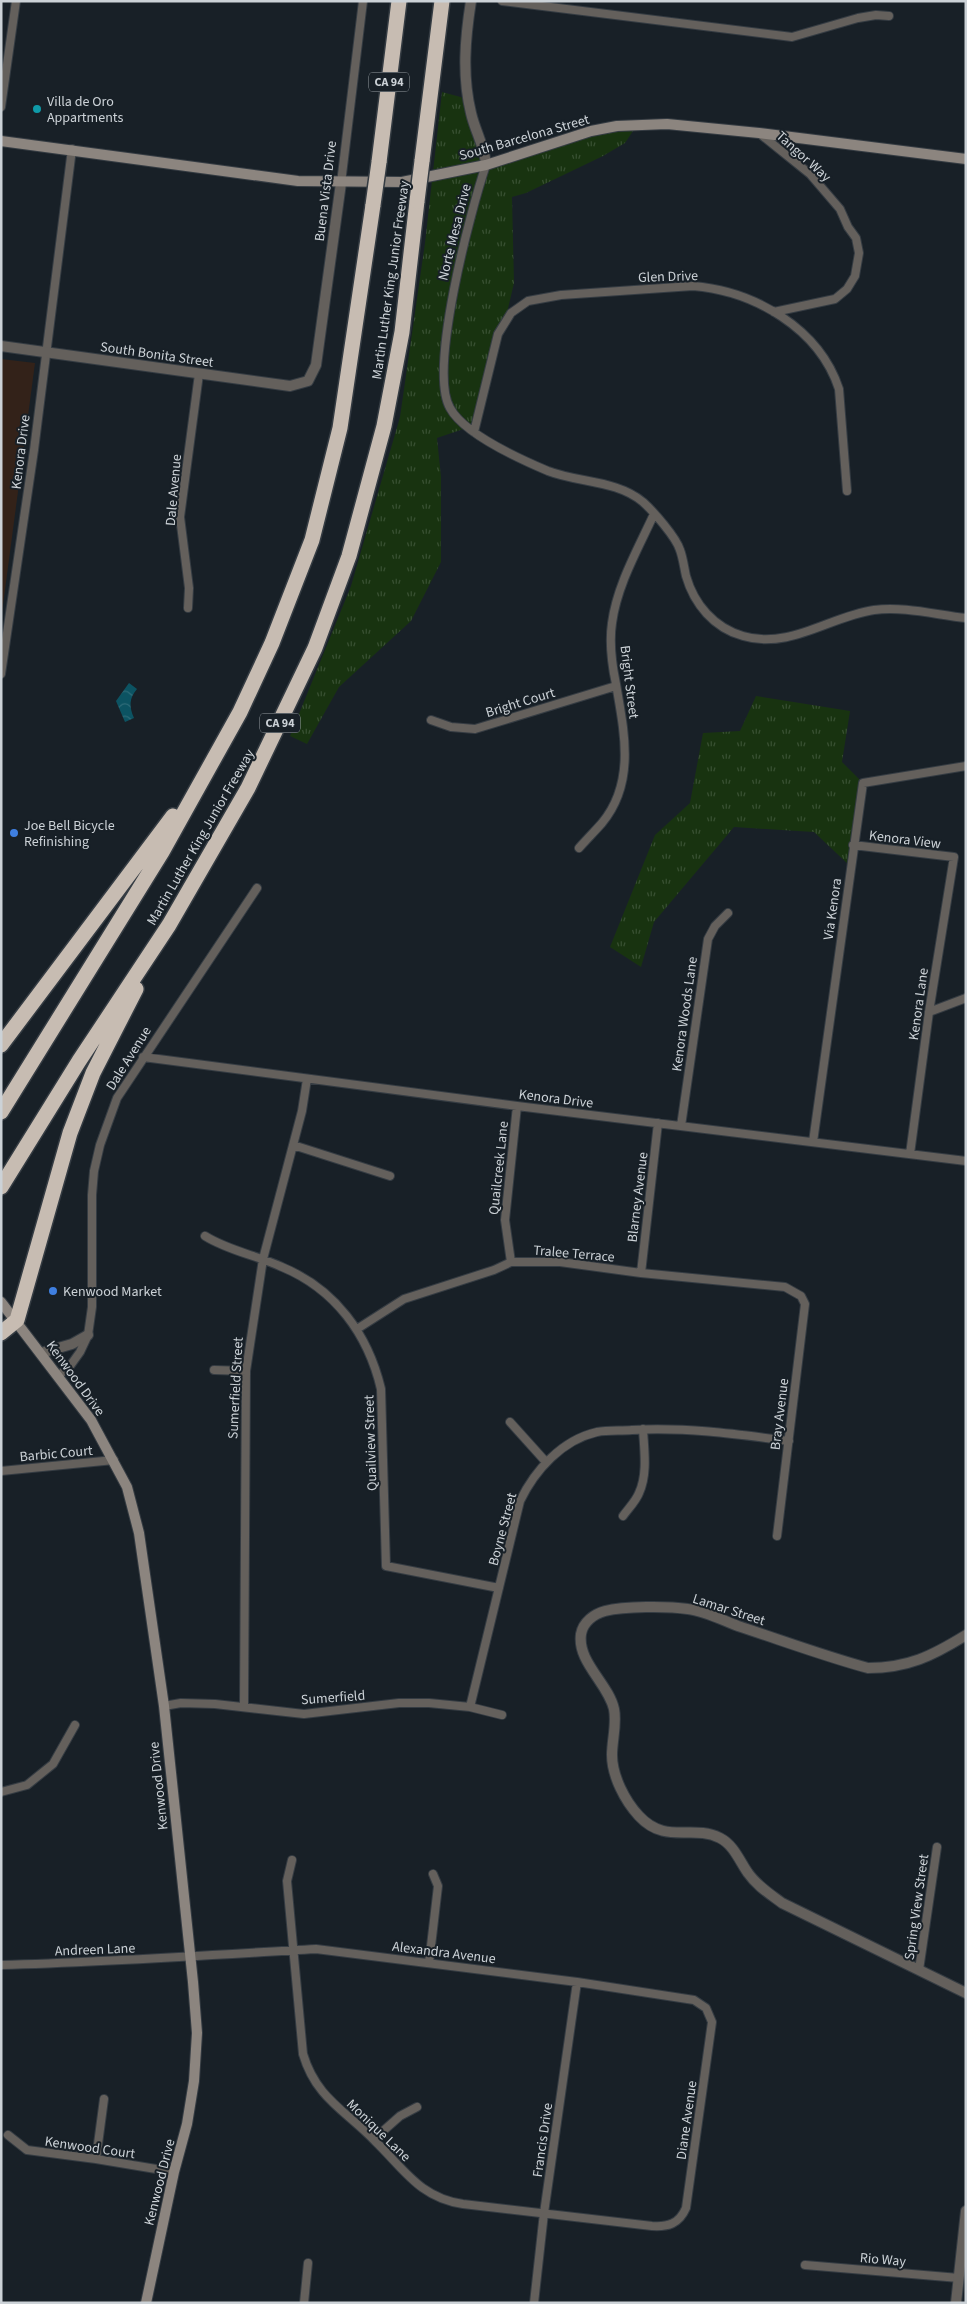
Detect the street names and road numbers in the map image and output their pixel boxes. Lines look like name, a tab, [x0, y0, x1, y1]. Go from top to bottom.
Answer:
road number: CA 94	[369, 72, 409, 91]
street label: South Barcelona Street	[457, 110, 592, 166]
street label: Tangor Way	[771, 127, 836, 187]
street label: Buena Vista Drive	[310, 140, 342, 243]
street label: Martin Luther King Junior Freeway	[367, 179, 415, 381]
street label: Norte Mesa Drive	[433, 182, 477, 283]
street label: Glen Drive	[638, 266, 698, 288]
street label: South Bonita Street	[99, 337, 215, 373]
street label: Kenora Drive	[7, 414, 35, 491]
street label: Dale Avenue	[161, 453, 187, 527]
street label: Bright Street	[615, 644, 643, 720]
street label: Bright Court	[483, 683, 558, 723]
road number: CA 94	[260, 714, 300, 732]
street label: Martin Luther King Junior Freeway	[142, 745, 260, 929]
street label: Kenora View	[868, 826, 942, 854]
street label: Via Kenora	[819, 877, 847, 941]
street label: Kenora Woods Lane	[667, 955, 703, 1073]
street label: Kenora Lane	[904, 967, 934, 1042]
street label: Dale Avenue	[101, 1023, 156, 1094]
street label: Kenora Drive	[517, 1085, 594, 1113]
street label: Quailcreek Lane	[484, 1120, 514, 1216]
street label: Blarney Avenue	[623, 1151, 653, 1243]
street label: Tralee Terrace	[532, 1240, 616, 1268]
street label: Sumerfield Street	[223, 1336, 249, 1440]
street label: Kenwood Drive	[41, 1337, 109, 1420]
street label: Bray Avenue	[766, 1377, 794, 1451]
street label: Quailview Street	[359, 1394, 383, 1491]
street label: Barbic Court	[19, 1441, 94, 1467]
street label: Boyne Street	[484, 1490, 522, 1568]
street label: Lamar Street	[690, 1589, 768, 1631]
street label: Sumerfield	[300, 1686, 366, 1710]
street label: Kenwood Drive	[144, 1741, 174, 1831]
street label: Spring View Street	[900, 1853, 934, 1961]
street label: Alexandra Avenue	[391, 1937, 497, 1969]
street label: Andreen Lane	[54, 1939, 136, 1961]
street label: Diane Avenue	[672, 2079, 702, 2161]
street label: Monique Lane	[342, 2095, 415, 2167]
street label: Francis Drive	[528, 2102, 558, 2179]
street label: Kenwood Court	[43, 2132, 137, 2164]
street label: Kenwood Drive	[140, 2137, 180, 2228]
street label: Rio Way	[859, 2248, 907, 2272]

